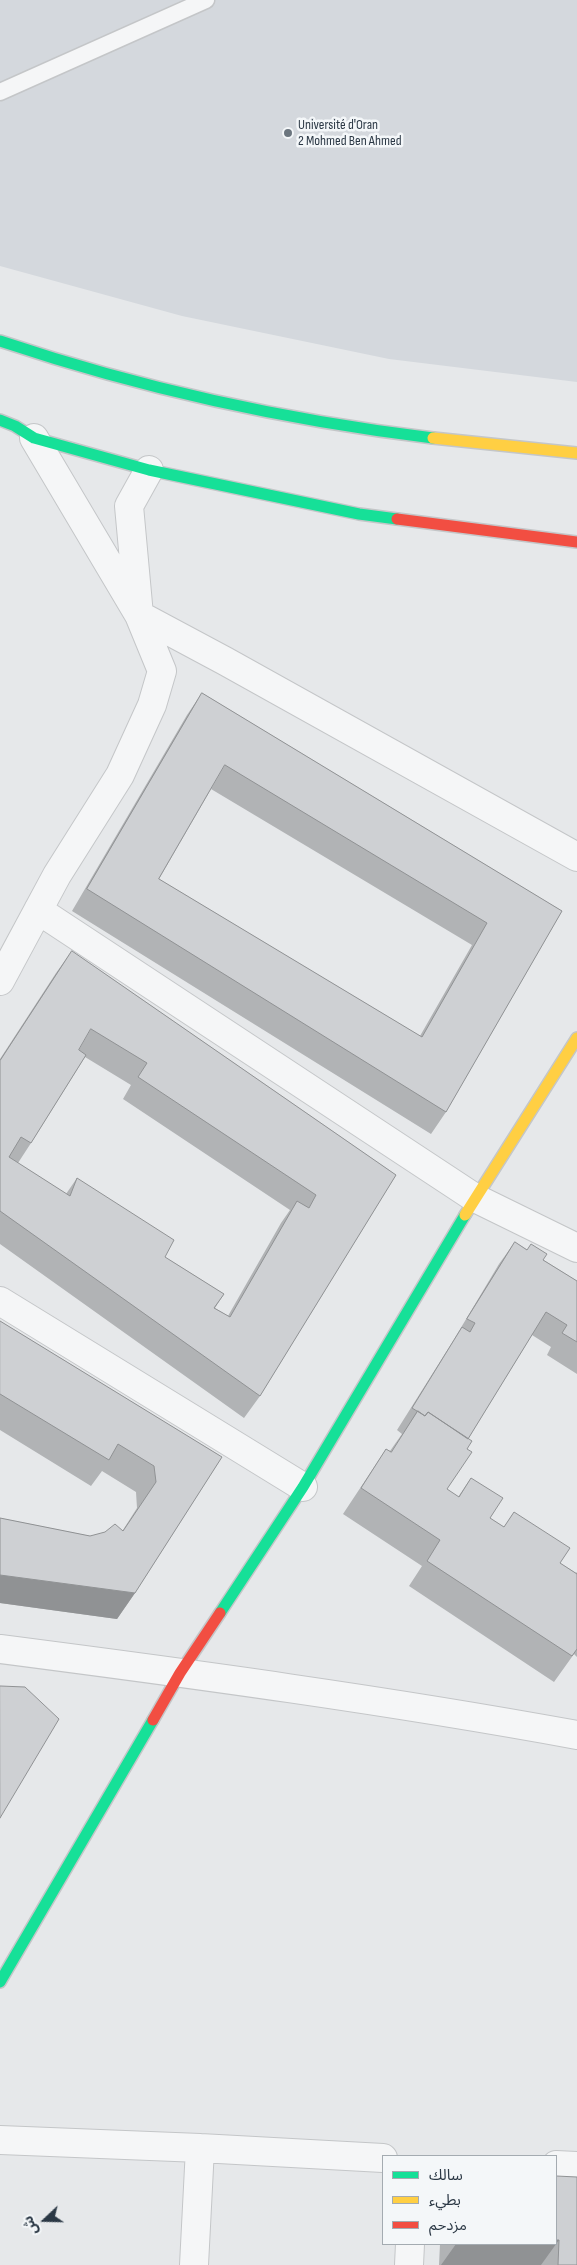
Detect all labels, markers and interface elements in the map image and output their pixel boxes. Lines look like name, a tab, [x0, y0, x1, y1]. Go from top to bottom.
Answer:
place label: Université d'Oran 2 Mohmed Ben Ahmed	[298, 117, 401, 150]
marker: Université d'Oran 2 Mohmed Ben Ahmed	[282, 127, 294, 139]
legend	[382, 2155, 557, 2245]
text: سالك	[429, 2166, 463, 2185]
text: بطيء	[429, 2191, 461, 2210]
north arrow	[20, 2195, 70, 2245]
text: ش	[19, 2214, 42, 2238]
text: مزدحم	[429, 2216, 467, 2235]

